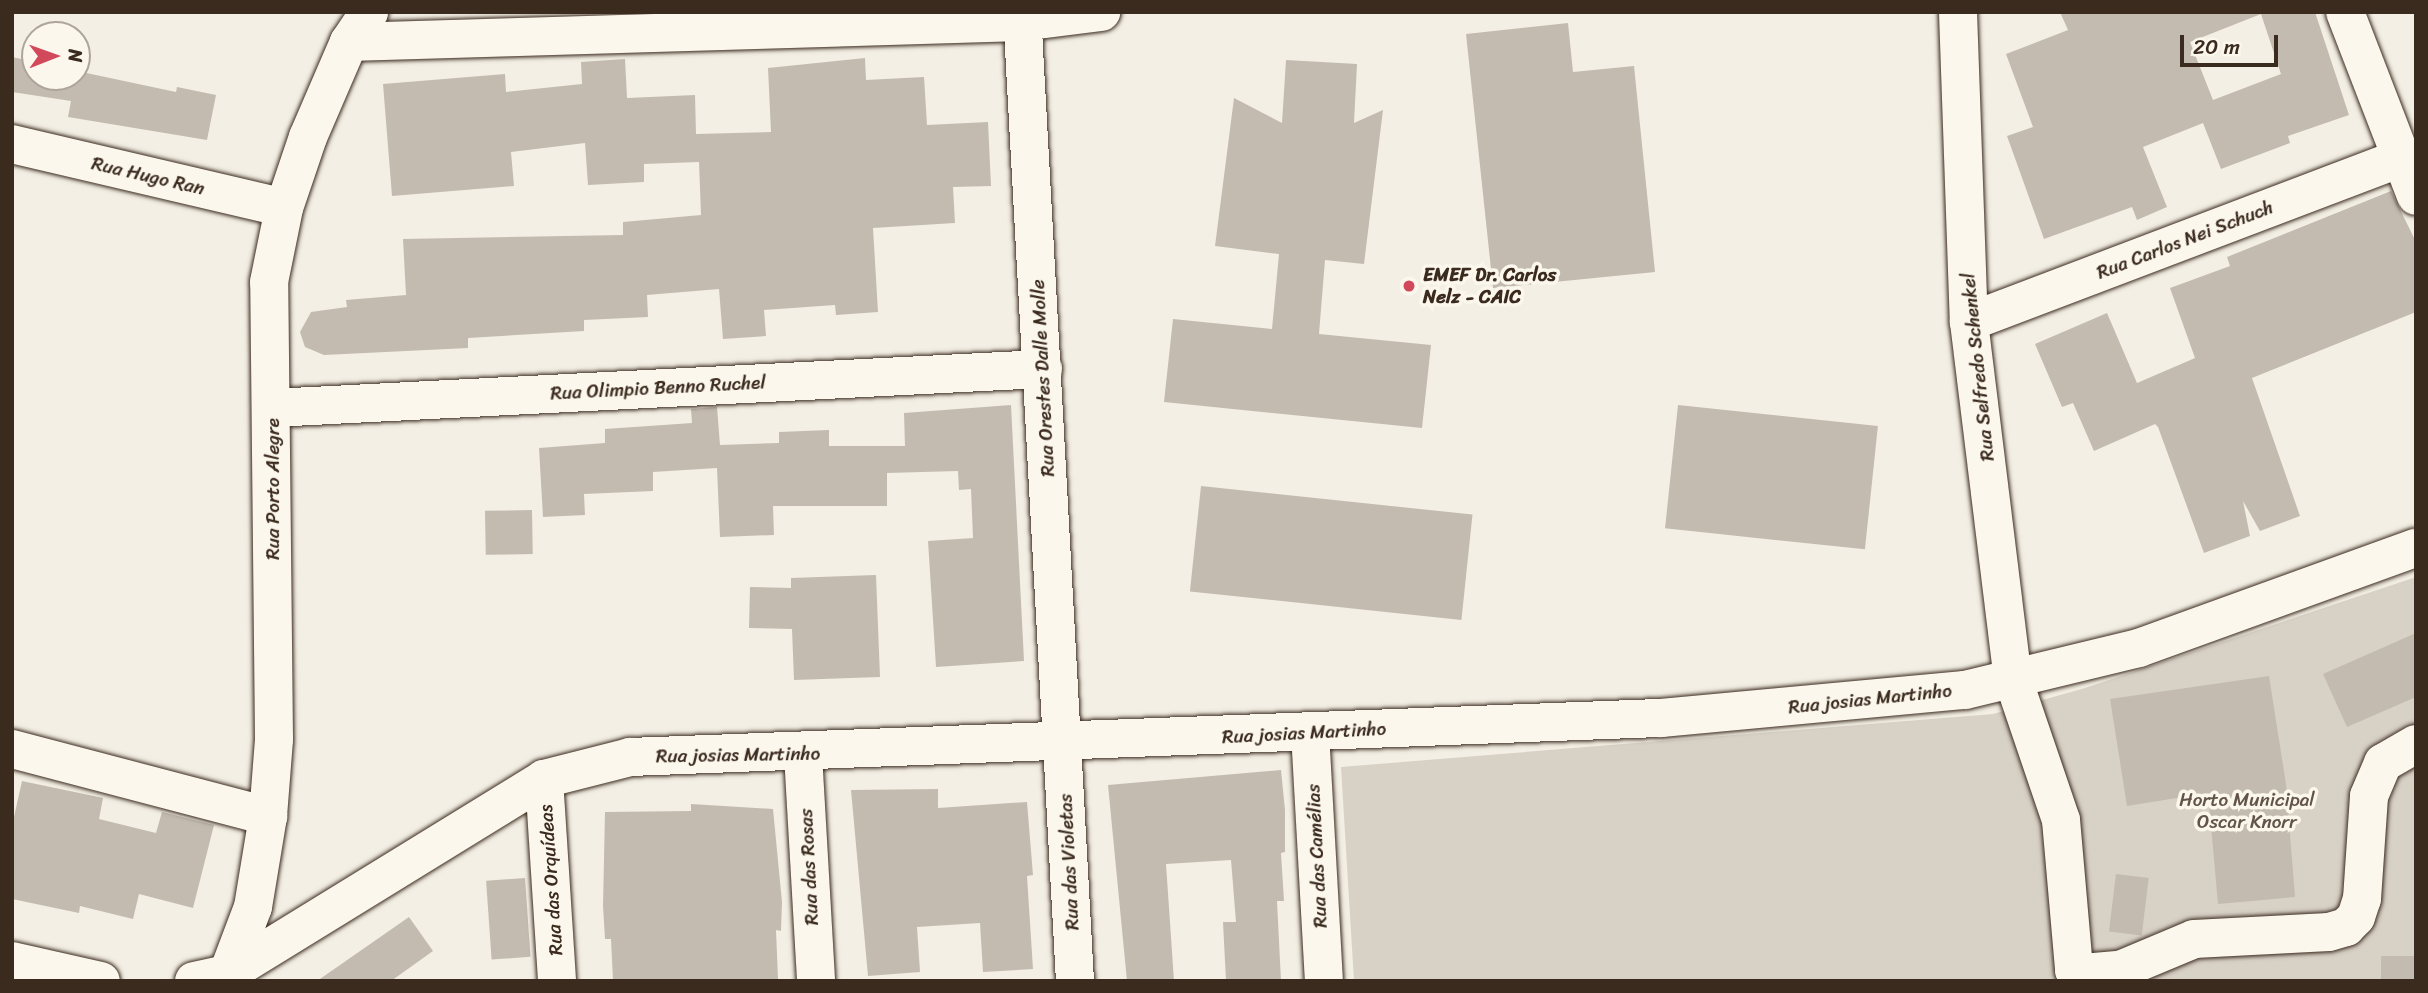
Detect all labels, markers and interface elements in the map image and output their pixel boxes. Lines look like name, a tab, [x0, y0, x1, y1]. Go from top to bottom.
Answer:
north arrow	[21, 21, 91, 91]
scale bar	[2183, 21, 2281, 65]
text: 20 m	[2193, 28, 2240, 66]
text: N	[59, 49, 92, 63]
street label: Rua Hugo Ran	[89, 152, 207, 200]
street label: Rua Carlos Nei Schuch	[2093, 196, 2277, 284]
place label: EMEF Dr. Carlos Nelz - CAIC	[1423, 264, 1555, 308]
street label: Rua Selfredo Schenkel	[1957, 271, 1999, 463]
street label: Rua Orestes Dalle Molle	[1026, 278, 1060, 478]
marker: EMEF Dr. Carlos Nelz - CAIC	[1401, 278, 1417, 294]
street label: Rua Olimpio Benno Ruchel	[549, 371, 767, 405]
street label: Rua Porto Alegre	[262, 418, 284, 560]
street label: Rua josias Martinho	[1787, 679, 1953, 719]
street label: Rua josias Martinho	[1221, 717, 1387, 749]
street label: Rua josias Martinho	[656, 742, 820, 768]
street label: Rua das Camélias	[1302, 784, 1332, 928]
park label: Horto Municipal Oscar Knorr	[2180, 789, 2314, 833]
street label: Rua das Violetas	[1054, 794, 1084, 930]
street label: Rua das Orquídeas	[534, 803, 568, 957]
street label: Rua das Rosas	[795, 808, 823, 926]

